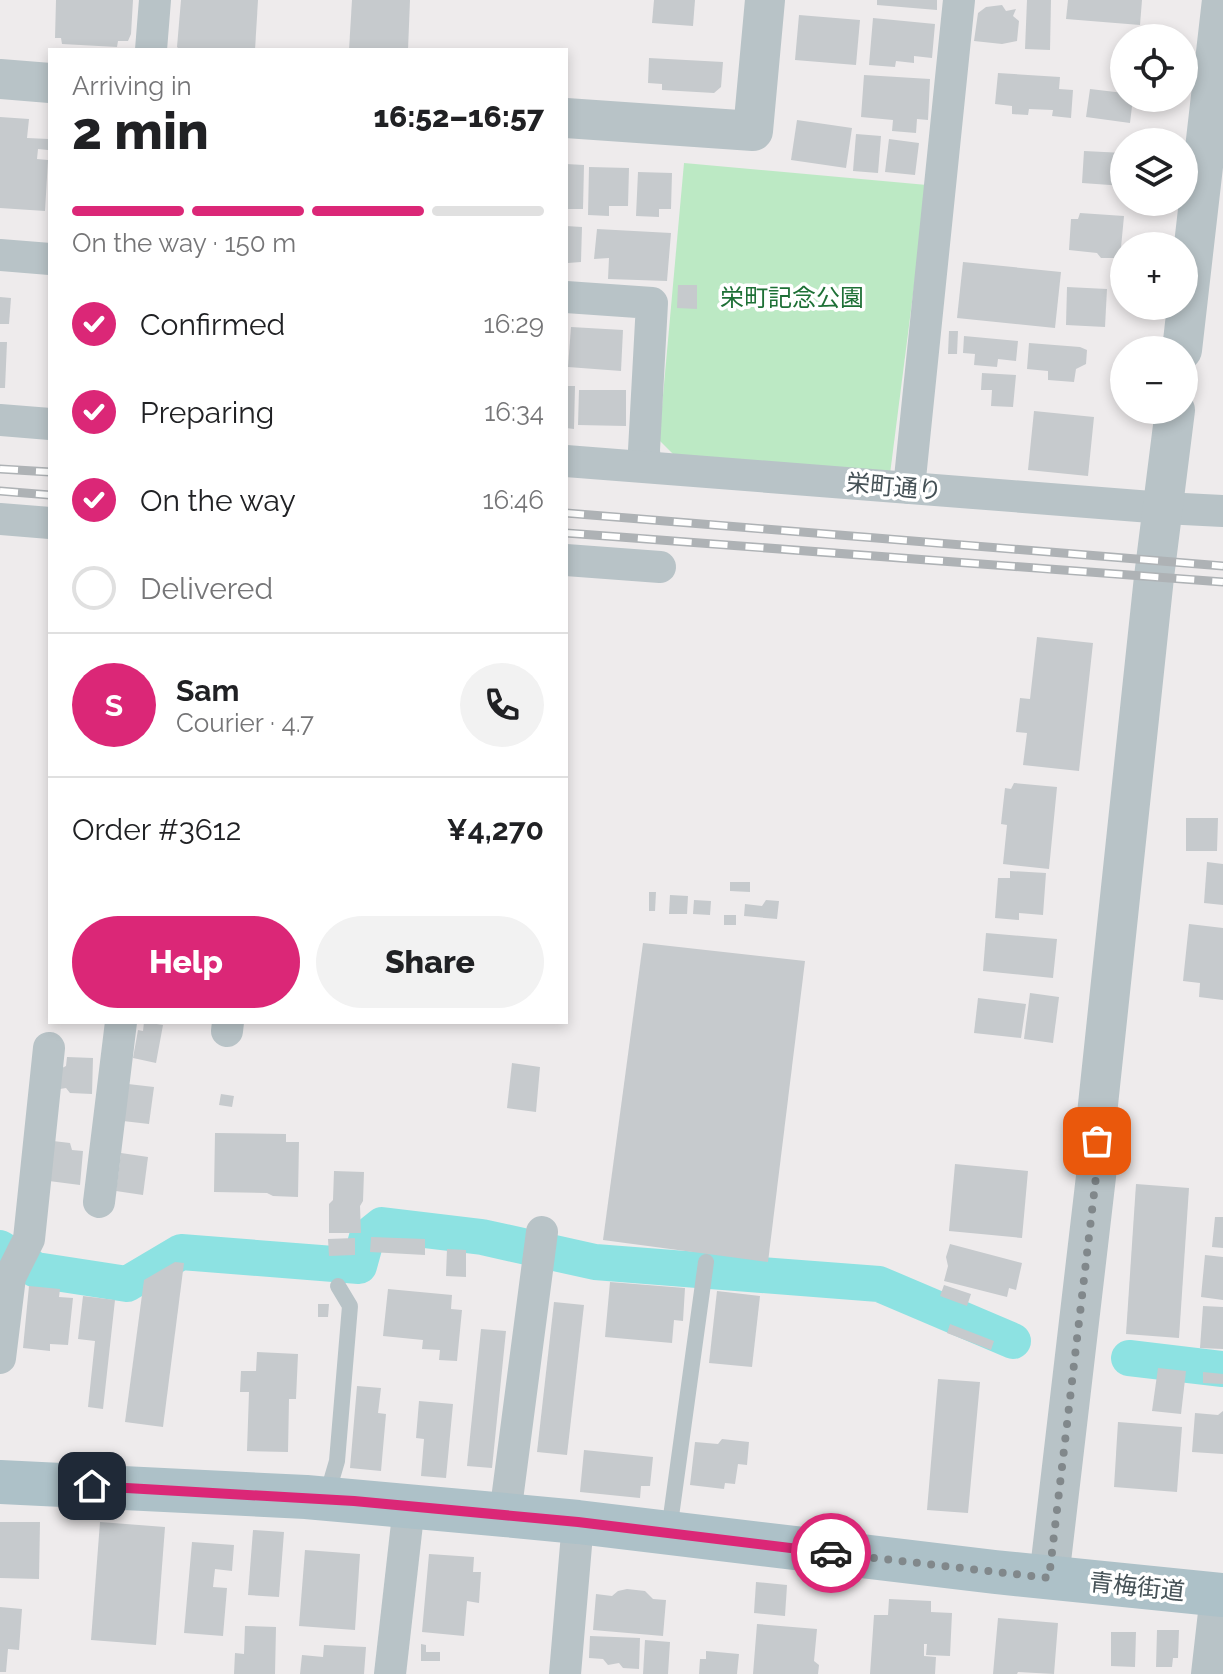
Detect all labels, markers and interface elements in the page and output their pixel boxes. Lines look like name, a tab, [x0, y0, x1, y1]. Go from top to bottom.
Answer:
map controls	[1110, 24, 1198, 424]
button: locate	[1110, 24, 1198, 112]
text: Arriving in	[72, 71, 192, 101]
text: 16:52–16:57	[373, 99, 544, 134]
text: 2 min	[72, 100, 209, 161]
button: layers	[1110, 128, 1198, 216]
text: On the way · 150 m	[72, 228, 296, 258]
button: +	[1110, 232, 1198, 320]
park label: 栄町記念公園	[720, 283, 864, 312]
icon: check	[72, 302, 116, 346]
text: Confirmed	[140, 307, 285, 342]
text: 16:29	[484, 309, 544, 339]
button: −	[1110, 336, 1198, 424]
icon: check	[72, 390, 116, 434]
text: Preparing	[140, 395, 274, 430]
text: 16:34	[484, 397, 544, 427]
street label: 栄町通り	[845, 468, 943, 505]
icon: check	[72, 478, 116, 522]
text: On the way	[140, 483, 296, 518]
text: 16:46	[482, 485, 544, 515]
text: Delivered	[140, 571, 273, 606]
button: phone	[460, 663, 544, 747]
text: Sam	[176, 673, 239, 708]
text: S	[105, 688, 123, 723]
text: Courier · 4.7	[176, 708, 314, 738]
text: Order #3612	[72, 812, 241, 847]
text: ¥4,270	[446, 812, 544, 847]
button: Help	[72, 916, 300, 1008]
button: Share	[316, 916, 544, 1008]
pin	[1063, 1107, 1131, 1175]
icon: bag	[1075, 1119, 1119, 1163]
pin	[58, 1452, 126, 1520]
icon: home	[70, 1464, 114, 1508]
courier	[791, 1513, 871, 1593]
icon: car	[809, 1531, 853, 1575]
street label: 青梅街道	[1088, 1567, 1186, 1606]

